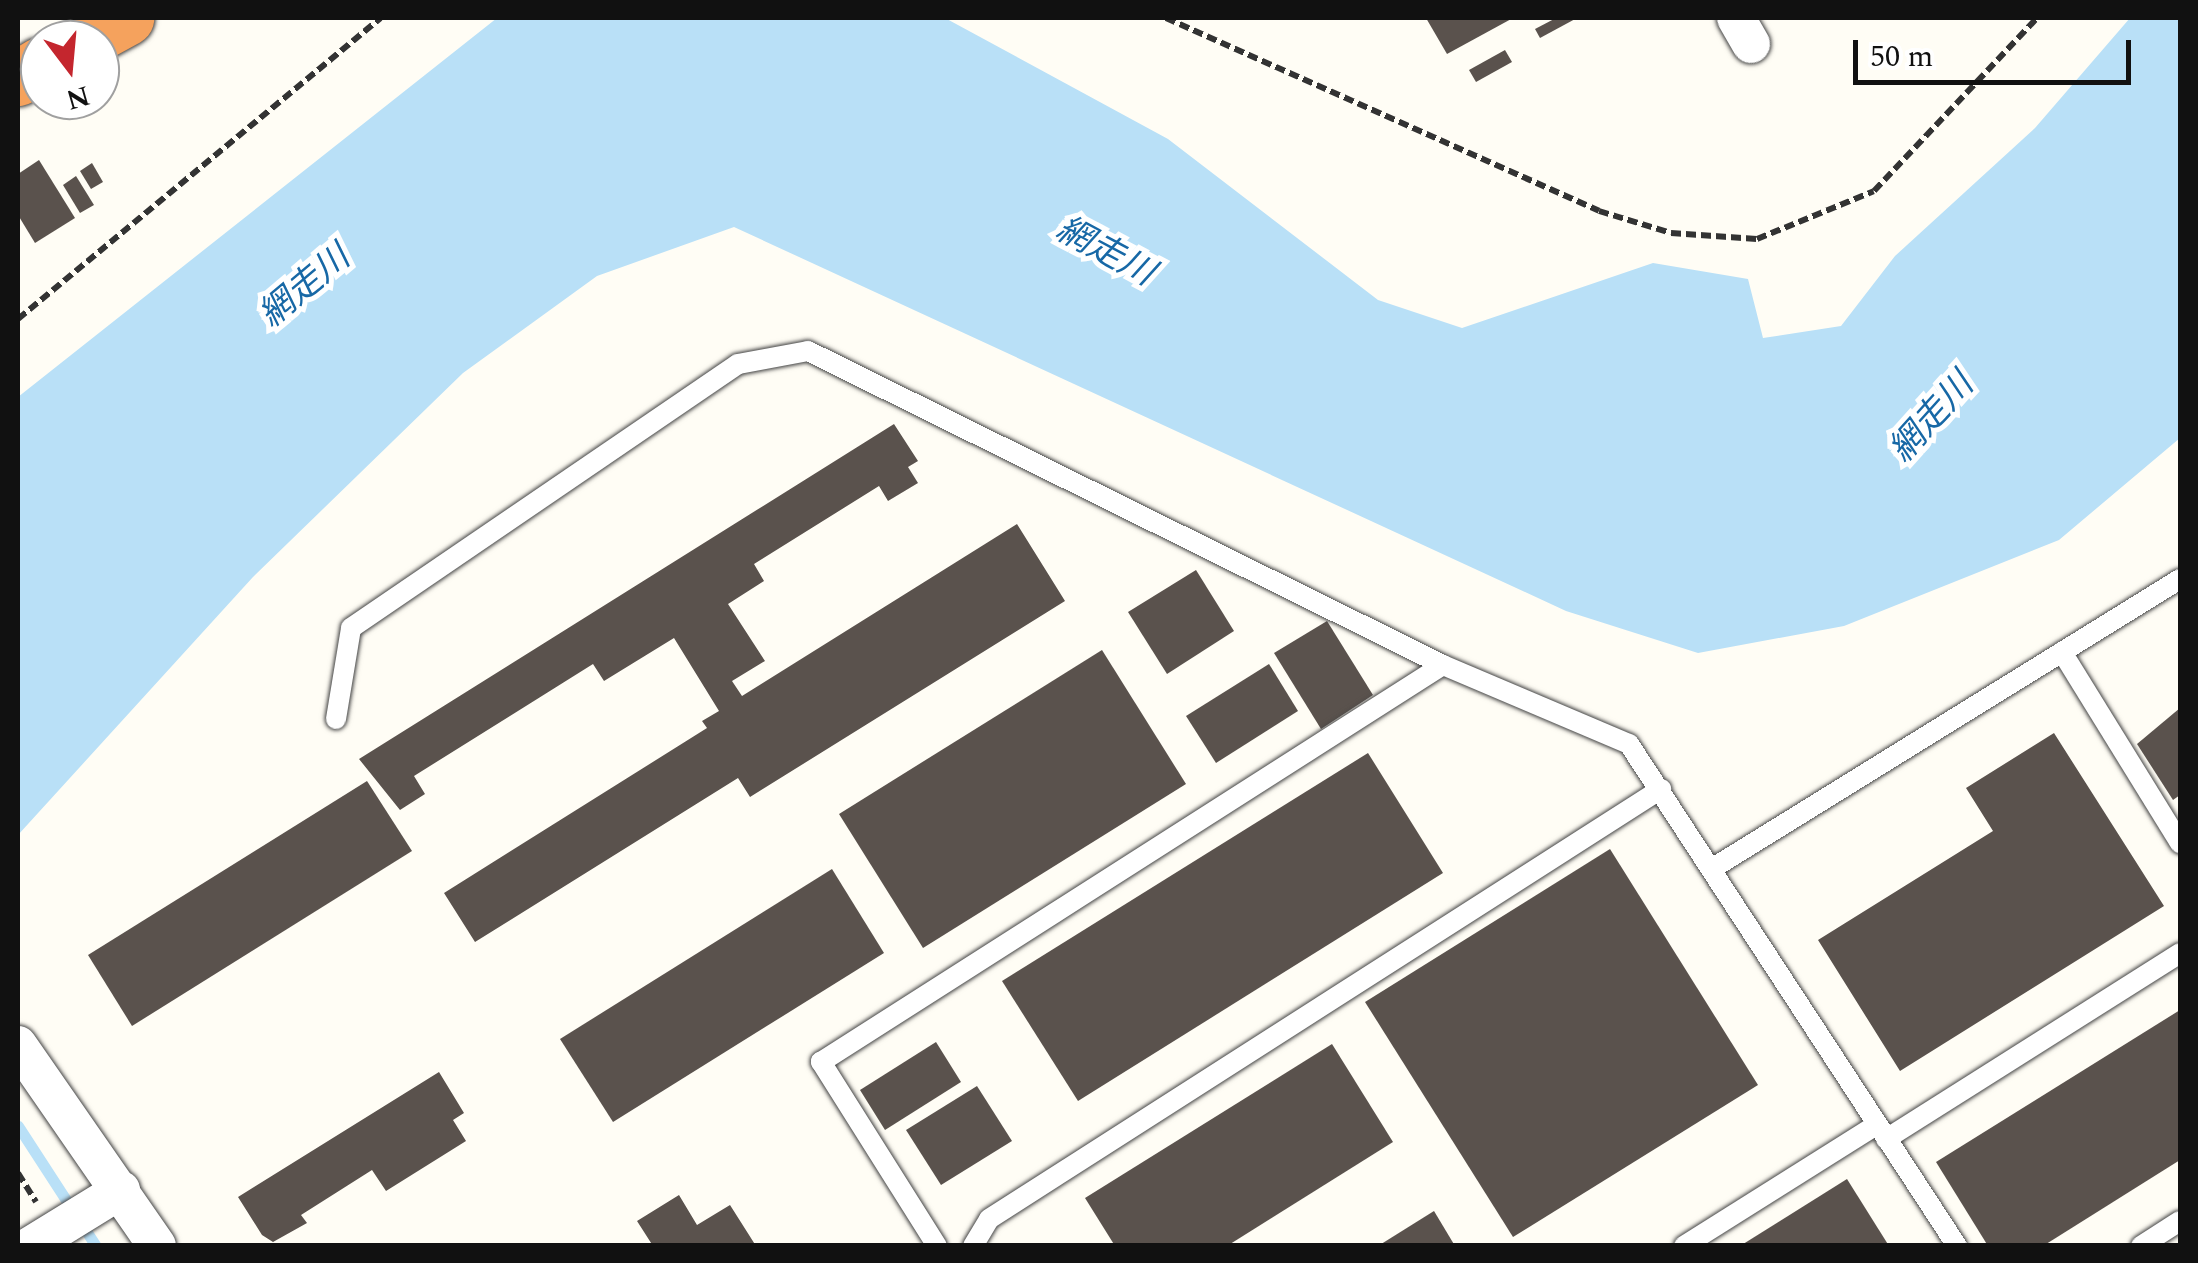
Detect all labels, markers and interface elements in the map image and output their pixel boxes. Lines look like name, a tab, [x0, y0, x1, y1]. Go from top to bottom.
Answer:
north arrow	[20, 20, 120, 120]
scale bar	[1858, 20, 2136, 82]
text: 50 m	[1870, 34, 1933, 80]
text: N	[61, 74, 95, 121]
water label: 網走川	[1049, 209, 1161, 295]
water label: 網走川	[251, 237, 359, 337]
water label: 網走川	[1881, 365, 1983, 471]

